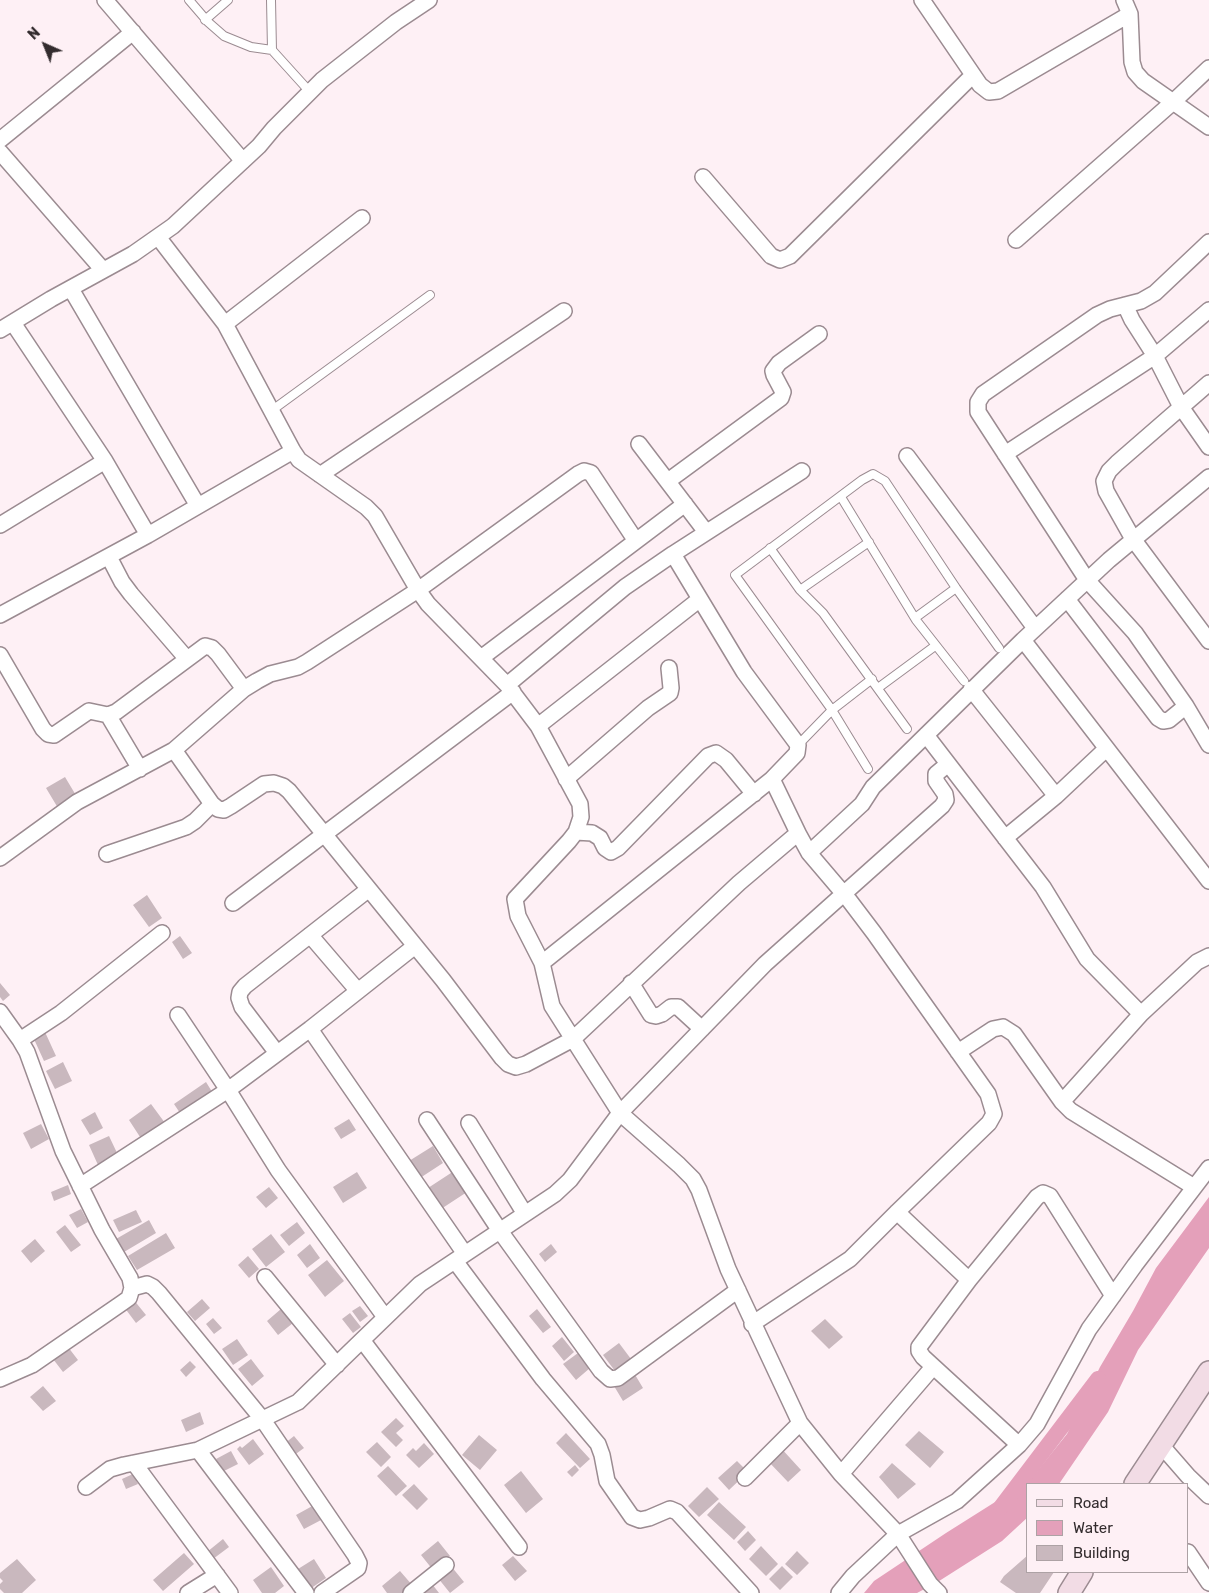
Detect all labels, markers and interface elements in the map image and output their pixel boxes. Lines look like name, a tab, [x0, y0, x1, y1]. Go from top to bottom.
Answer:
north arrow	[20, 20, 70, 70]
text: N	[25, 24, 44, 43]
legend	[1026, 1483, 1189, 1573]
text: Road	[1073, 1494, 1109, 1512]
text: Water	[1073, 1519, 1113, 1537]
text: Building	[1073, 1544, 1130, 1562]

